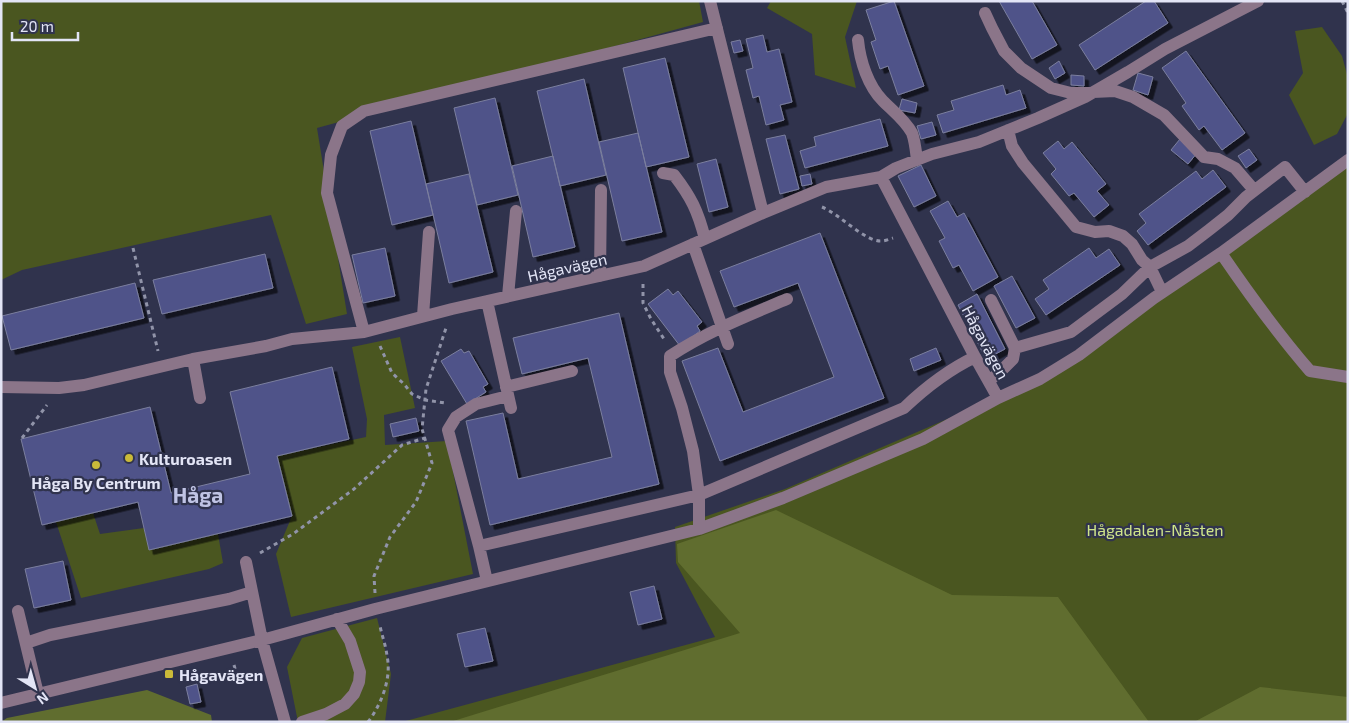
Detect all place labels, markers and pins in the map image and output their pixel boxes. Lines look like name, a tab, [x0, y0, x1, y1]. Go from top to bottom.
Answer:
place label: Kulturoasen	[139, 449, 232, 468]
marker: Kulturoasen	[123, 452, 135, 464]
marker: Håga By Centrum	[90, 459, 102, 471]
place label: Håga By Centrum	[31, 473, 161, 493]
place label: Hågavägen	[179, 665, 263, 684]
marker: Hågavägen	[163, 668, 175, 680]

